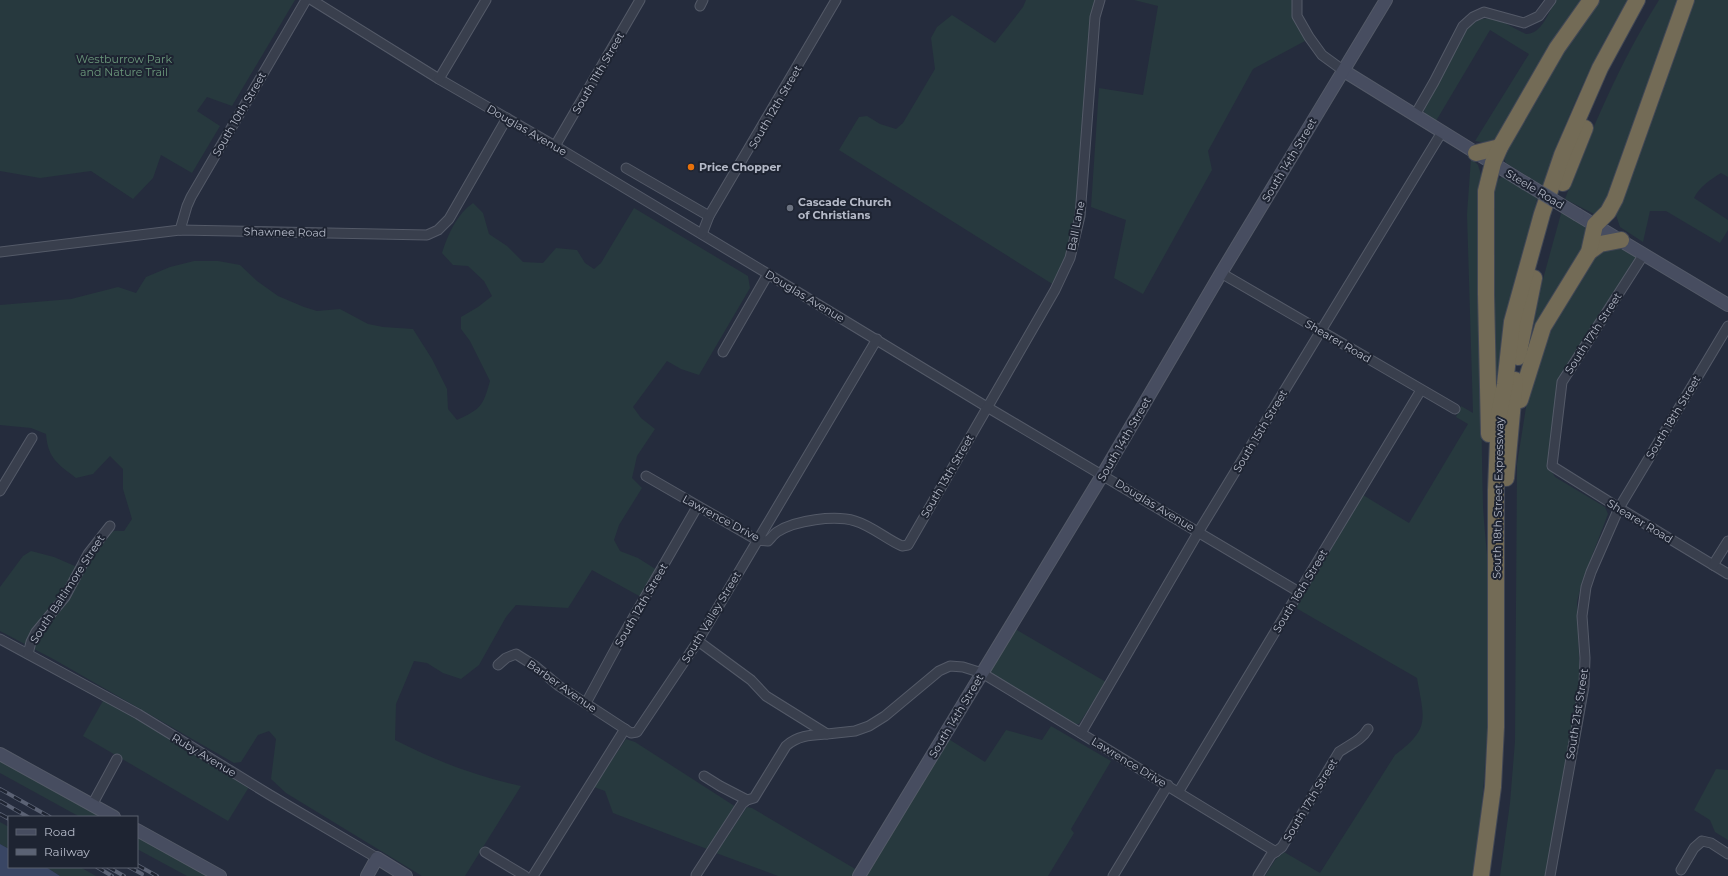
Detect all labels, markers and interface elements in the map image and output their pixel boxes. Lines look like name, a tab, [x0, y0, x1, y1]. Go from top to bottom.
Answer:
street label: South 11th Street	[569, 29, 627, 116]
park label: Westburrow Park and Nature Trail	[76, 52, 172, 79]
street label: South 12th Street	[745, 62, 805, 151]
street label: South 10th Street	[209, 69, 269, 159]
street label: Douglas Avenue	[484, 101, 570, 159]
street label: South 14th Street	[1259, 115, 1320, 204]
place label: Price Chopper	[699, 160, 781, 174]
marker: Price Chopper	[686, 162, 696, 172]
street label: Steele Road	[1503, 166, 1567, 212]
place label: Cascade Church of Christians	[798, 195, 891, 222]
street label: Ball Lane	[1064, 199, 1088, 252]
marker: Cascade Church of Christians	[785, 203, 795, 213]
street label: Shawnee Road	[244, 224, 326, 240]
street label: Douglas Avenue	[763, 267, 848, 325]
street label: South 17th Street	[1561, 289, 1625, 376]
street label: Shearer Road	[1302, 316, 1374, 366]
street label: South 18th Street	[1643, 372, 1704, 461]
street label: South 15th Street	[1230, 387, 1291, 475]
street label: South 14th Street	[1094, 394, 1154, 484]
street label: South 18th Street Expressway	[1490, 417, 1506, 579]
street label: South 13th Street	[917, 431, 977, 520]
street label: Douglas Avenue	[1113, 476, 1198, 534]
street label: Lawrence Drive	[680, 492, 762, 544]
street label: Shearer Road	[1605, 496, 1675, 546]
street label: South Baltimore Street	[27, 532, 108, 646]
street label: South 16th Street	[1270, 546, 1331, 635]
street label: South 12th Street	[611, 560, 671, 649]
street label: South Valley Street	[678, 568, 744, 665]
street label: Barber Avenue	[524, 657, 600, 715]
street label: South 21st Street	[1563, 667, 1591, 761]
street label: South 14th Street	[926, 671, 987, 760]
street label: Ruby Avenue	[169, 730, 239, 780]
street label: Lawrence Drive	[1089, 734, 1169, 790]
street label: South 17th Street	[1280, 756, 1341, 844]
legend	[8, 816, 138, 868]
text: Road	[44, 824, 75, 839]
text: Railway	[44, 844, 90, 859]

